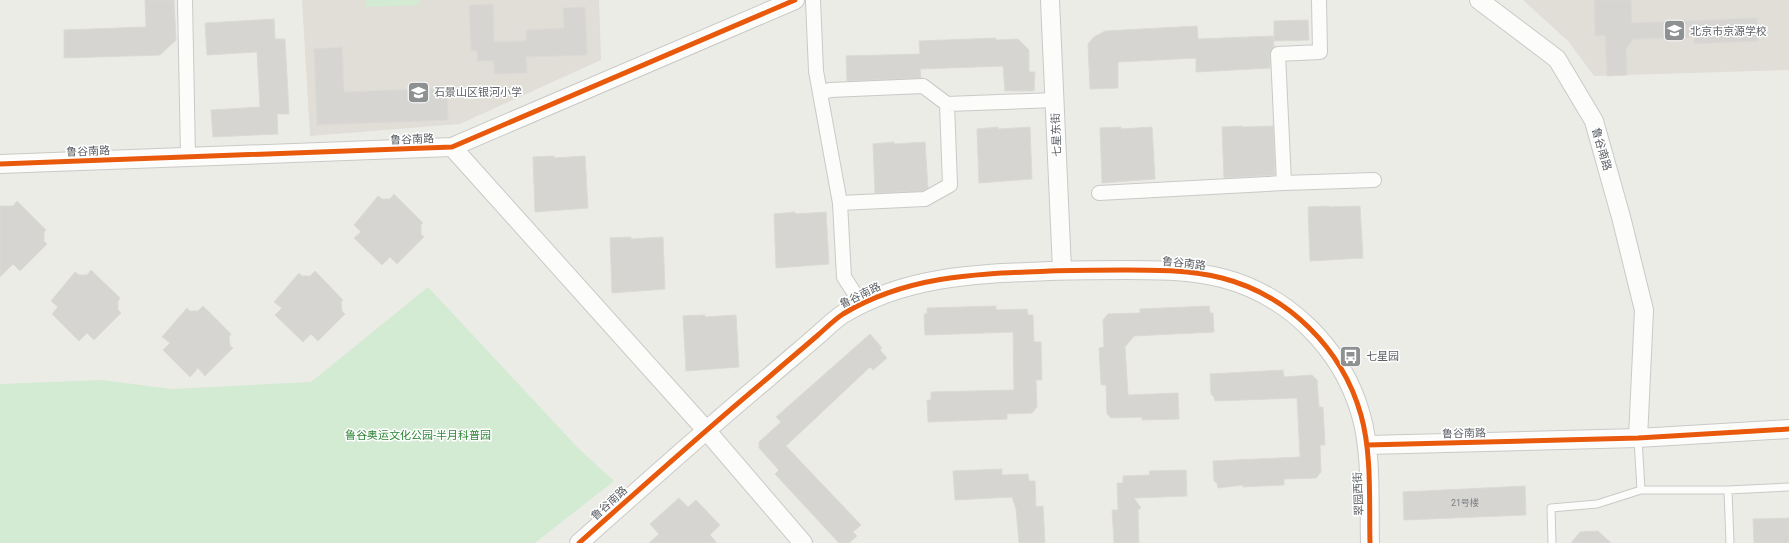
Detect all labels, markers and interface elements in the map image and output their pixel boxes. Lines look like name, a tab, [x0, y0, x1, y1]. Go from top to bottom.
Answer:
school or university icon: 北京市京源学校	[1661, 18, 1687, 44]
place label: 北京市京源学校	[1690, 25, 1767, 38]
school or university icon: 石景山区银河小学	[406, 79, 432, 105]
place label: 石景山区银河小学	[434, 86, 522, 99]
street label: 七星东街	[1049, 113, 1064, 157]
street label: 鲁谷南路	[1589, 126, 1614, 172]
street label: 鲁谷南路	[390, 132, 434, 147]
street label: 鲁谷南路	[66, 144, 110, 159]
street label: 鲁谷南路	[1161, 255, 1207, 272]
street label: 鲁谷南路	[838, 280, 883, 311]
bus stop icon: 七星园	[1337, 343, 1363, 369]
place label: 七星园	[1366, 350, 1399, 363]
street label: 鲁谷南路	[1442, 427, 1486, 440]
park label: 鲁谷奥运文化公园-半月科普园	[345, 429, 491, 442]
street label: 翠园西街	[1351, 472, 1366, 516]
street label: 鲁谷南路	[589, 484, 630, 523]
house number: 21号楼	[1451, 498, 1479, 508]

